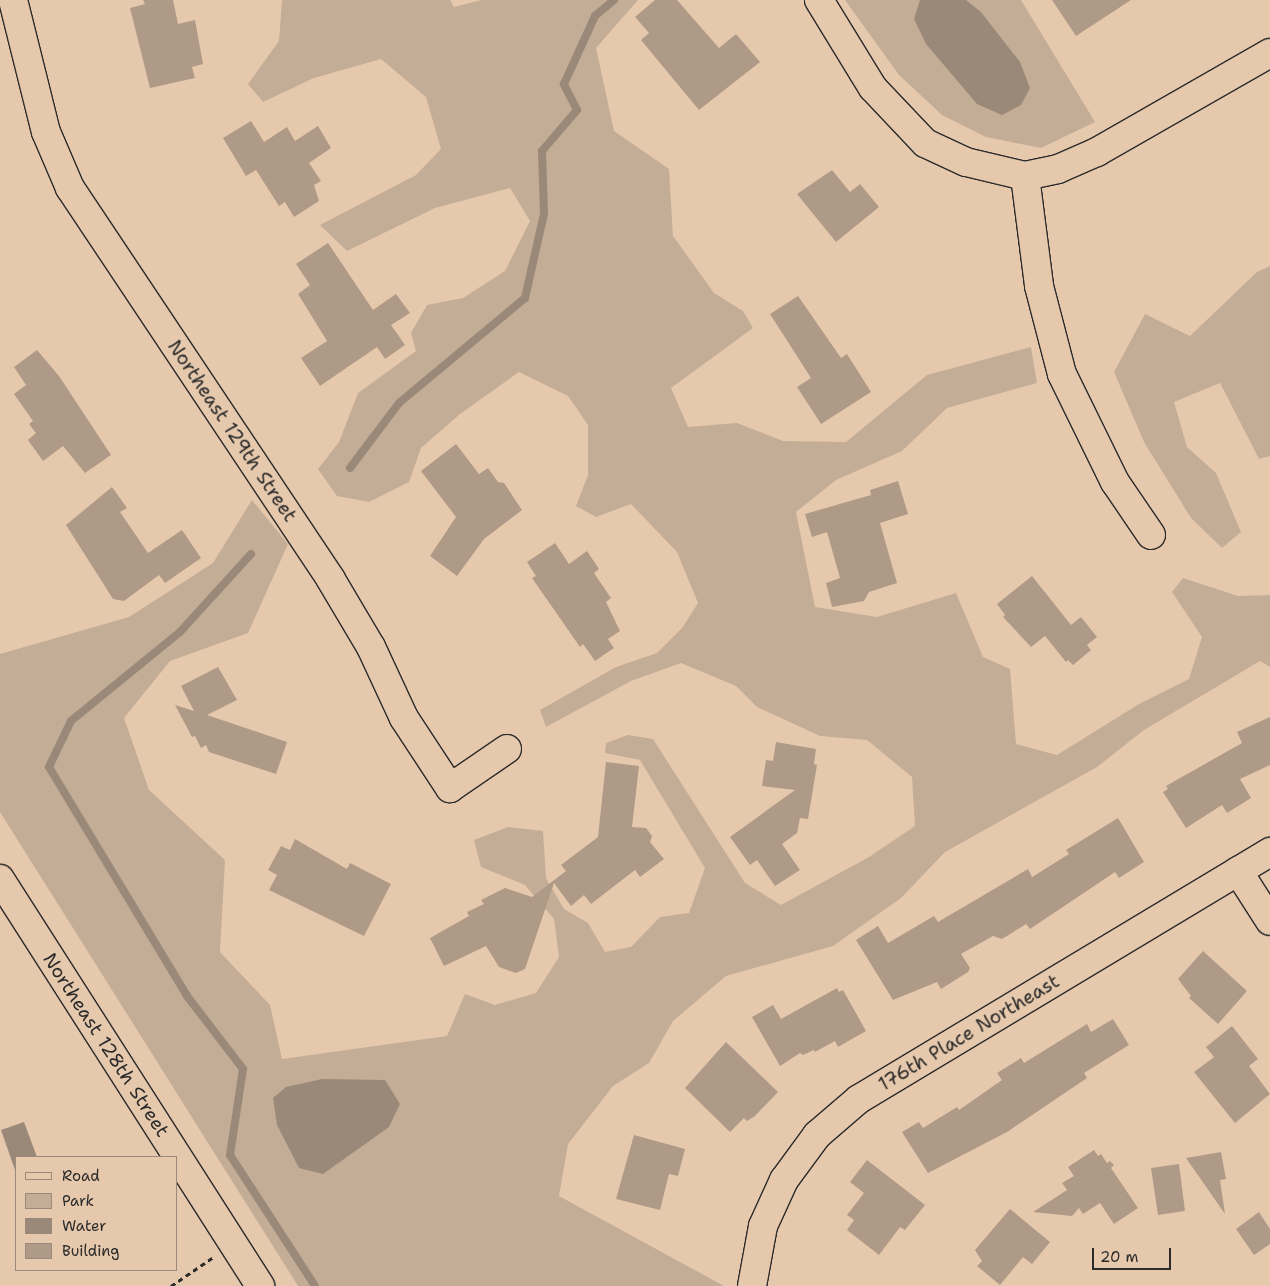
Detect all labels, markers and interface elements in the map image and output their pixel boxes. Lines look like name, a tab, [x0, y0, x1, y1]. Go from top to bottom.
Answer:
street label: Northeast 129th Street	[163, 336, 301, 526]
street label: Northeast 128th Street	[38, 949, 174, 1141]
street label: 176th Place Northeast	[874, 970, 1064, 1096]
legend	[15, 1156, 178, 1271]
text: Road	[62, 1166, 100, 1186]
text: Park	[62, 1191, 94, 1211]
text: Water	[62, 1216, 106, 1236]
scale bar	[1095, 1238, 1174, 1270]
text: Building	[62, 1241, 119, 1261]
text: 20 m	[1100, 1247, 1139, 1267]

